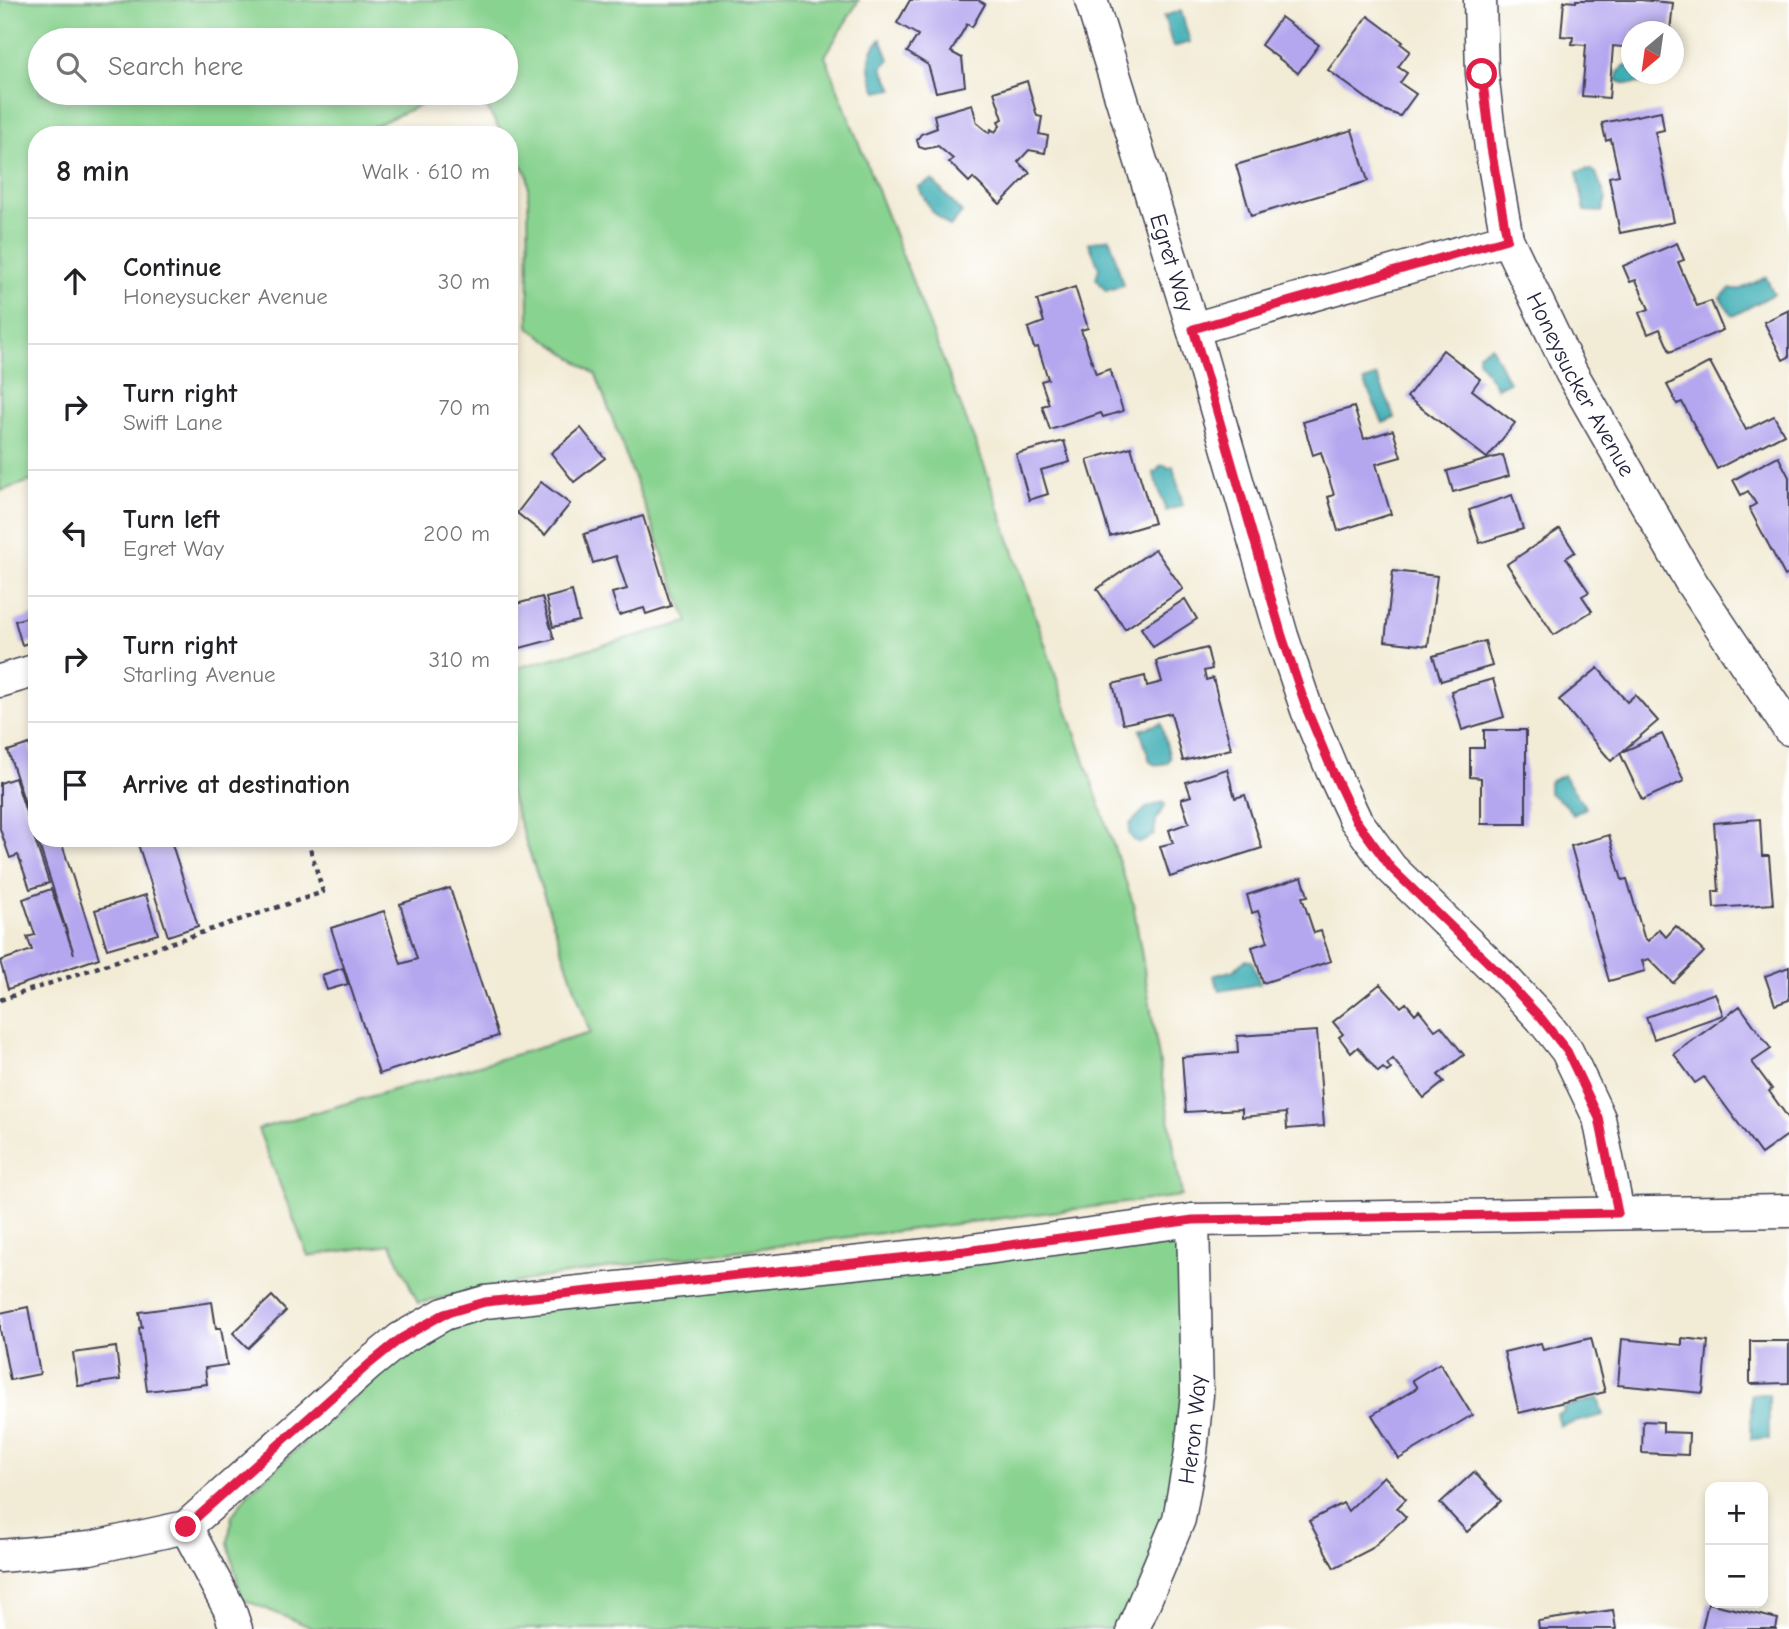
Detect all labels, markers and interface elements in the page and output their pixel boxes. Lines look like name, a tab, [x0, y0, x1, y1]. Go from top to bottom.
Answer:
north arrow	[1621, 21, 1684, 84]
search box	[28, 28, 518, 105]
icon: search	[52, 48, 90, 86]
text: Search here	[108, 52, 243, 82]
route start	[1466, 58, 1497, 89]
text: 8 min	[56, 154, 130, 189]
text: Walk · 610 m	[362, 158, 490, 185]
street label: Egret Way	[1144, 211, 1200, 316]
text: Continue	[123, 253, 221, 283]
icon: ahead	[56, 262, 94, 300]
text: 30 m	[438, 268, 490, 295]
text: Honeysucker Avenue	[123, 283, 328, 310]
street label: Honeysucker Avenue	[1521, 288, 1641, 481]
text: Turn right	[123, 379, 237, 409]
icon: right	[56, 388, 94, 426]
text: 70 m	[438, 394, 490, 421]
text: Swift Lane	[123, 409, 223, 436]
text: Turn left	[123, 505, 220, 535]
icon: left	[56, 514, 94, 552]
text: 200 m	[423, 520, 490, 547]
text: Egret Way	[123, 535, 224, 562]
text: Turn right	[123, 631, 237, 661]
icon: right	[56, 640, 94, 678]
text: 310 m	[429, 646, 490, 673]
text: Starling Avenue	[123, 661, 276, 688]
icon: arrive	[56, 766, 94, 804]
text: Arrive at destination	[123, 770, 350, 800]
street label: Heron Way	[1173, 1374, 1211, 1486]
map controls	[1705, 1482, 1768, 1608]
button: +	[1705, 1482, 1768, 1545]
route end	[170, 1511, 201, 1542]
button: −	[1705, 1545, 1768, 1608]

